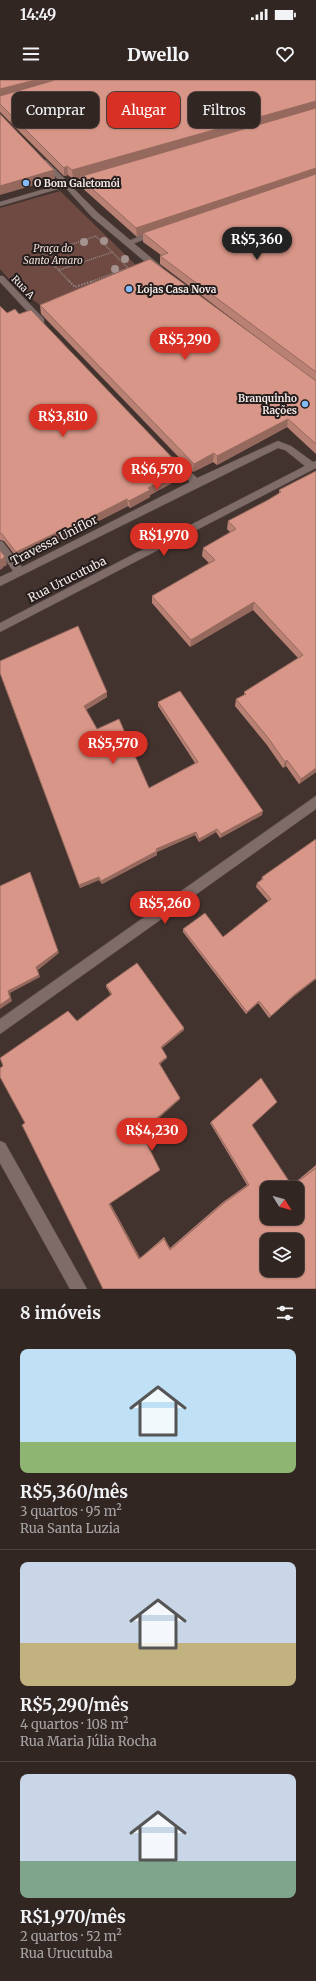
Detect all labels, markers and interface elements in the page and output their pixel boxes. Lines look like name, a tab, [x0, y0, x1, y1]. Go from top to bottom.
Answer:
text: 14:49	[20, 5, 56, 24]
icon: menu	[20, 43, 42, 65]
text: Dwello	[127, 43, 189, 66]
icon: heart	[274, 43, 296, 65]
chip: Comprar	[12, 92, 99, 128]
chip: Alugar	[107, 92, 180, 128]
chip: Filtros	[188, 92, 260, 128]
place label: O Bom Galetomói	[34, 177, 121, 190]
marker: O Bom Galetomói	[21, 178, 31, 188]
pin: R$5,360	[220, 227, 294, 261]
text: R$5,360	[231, 231, 283, 248]
park label: Praça do Santo Amaro	[23, 242, 83, 267]
street label: Rua A	[9, 272, 38, 302]
place label: Lojas Casa Nova	[137, 283, 217, 296]
marker: Lojas Casa Nova	[124, 284, 134, 294]
pin: R$5,290	[148, 327, 222, 361]
text: R$5,290	[159, 331, 211, 348]
place label: Branquinho Rações	[238, 392, 297, 417]
marker: Branquinho Rações	[300, 399, 310, 409]
pin: R$3,810	[26, 404, 100, 438]
text: R$3,810	[38, 408, 88, 425]
pin: R$6,570	[120, 457, 194, 491]
text: R$6,570	[131, 461, 183, 478]
street label: Travessa Uniflor	[8, 511, 100, 568]
pin: R$1,970	[127, 523, 201, 557]
text: R$1,970	[139, 527, 189, 544]
street label: Rua Urucutuba	[25, 553, 109, 605]
pin: R$5,570	[76, 731, 150, 765]
text: R$5,570	[88, 735, 138, 752]
pin: R$5,260	[128, 891, 202, 925]
text: R$5,260	[139, 895, 191, 912]
pin: R$4,230	[115, 1118, 189, 1152]
text: R$4,230	[125, 1122, 179, 1139]
north arrow	[260, 1181, 304, 1225]
map controls	[260, 1181, 304, 1277]
button: layers	[260, 1233, 304, 1277]
text: 8 imóveis	[20, 1302, 101, 1324]
icon: filters	[274, 1302, 296, 1324]
icon: home	[122, 1375, 194, 1447]
text: R$5,360/mês	[20, 1481, 128, 1503]
text: 3 quartos · 95 m²	[20, 1503, 122, 1520]
text: Rua Santa Luzia	[20, 1520, 120, 1537]
icon: home	[122, 1588, 194, 1660]
text: R$5,290/mês	[20, 1694, 129, 1716]
text: 4 quartos · 108 m²	[20, 1716, 128, 1733]
text: Rua Maria Júlia Rocha	[20, 1733, 157, 1750]
icon: home	[122, 1800, 194, 1872]
text: R$1,970/mês	[20, 1906, 126, 1928]
text: 2 quartos · 52 m²	[20, 1928, 122, 1945]
text: Rua Urucutuba	[20, 1945, 113, 1962]

